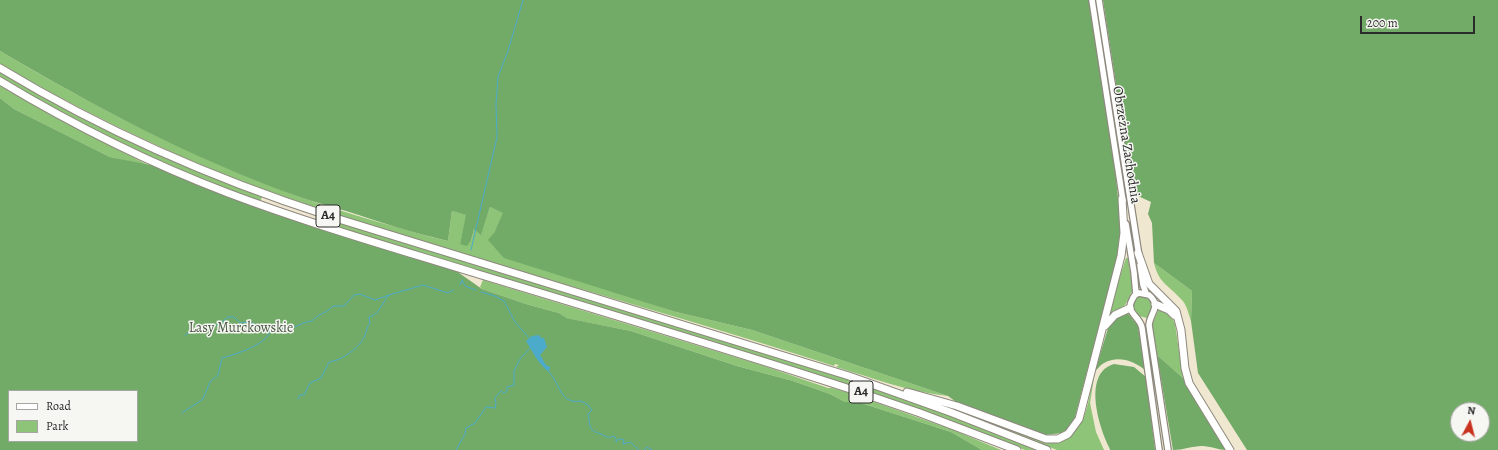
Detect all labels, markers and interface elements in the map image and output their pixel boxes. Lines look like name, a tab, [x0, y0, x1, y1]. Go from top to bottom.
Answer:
scale bar	[1362, 8, 1477, 34]
text: 200 m	[1367, 15, 1398, 31]
street label: Obrzeżna Zachodnia	[1108, 85, 1144, 205]
road number: A4	[316, 205, 340, 227]
park label: Lasy Murckowskie	[189, 321, 293, 337]
road number: A4	[849, 381, 873, 403]
legend	[8, 390, 138, 442]
text: Road	[46, 398, 71, 414]
north arrow	[1450, 402, 1490, 442]
text: N	[1467, 403, 1476, 419]
text: Park	[46, 418, 69, 434]

